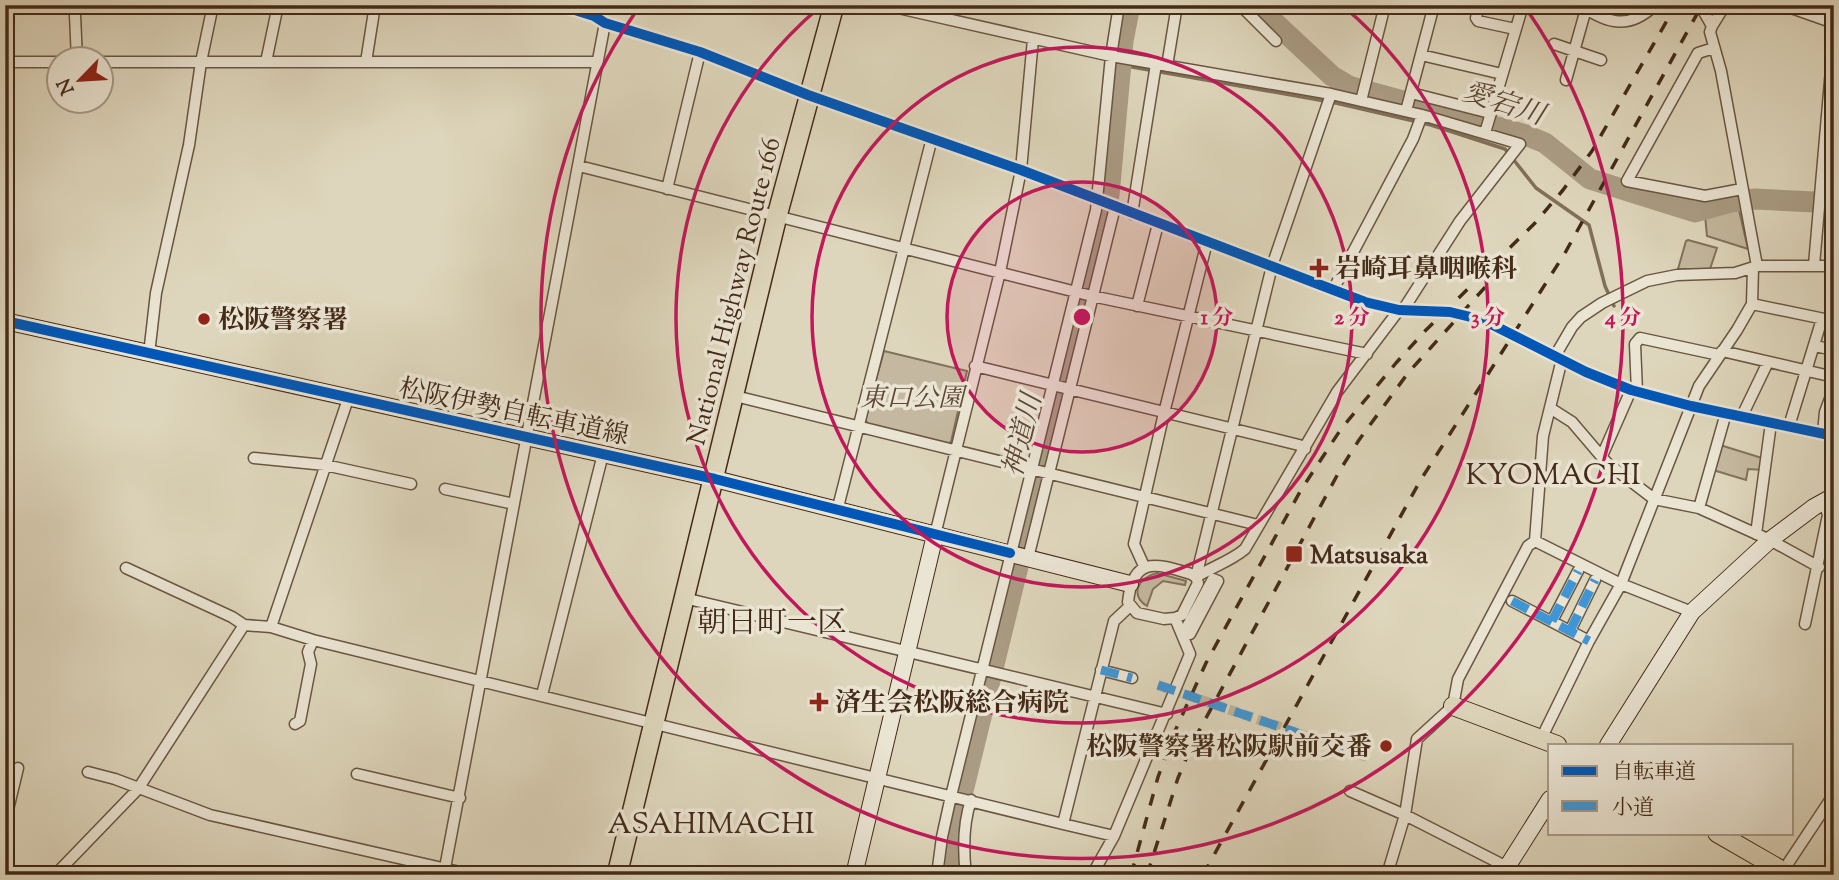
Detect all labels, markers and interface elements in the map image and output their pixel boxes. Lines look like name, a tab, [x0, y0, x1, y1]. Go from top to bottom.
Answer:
north arrow	[46, 46, 116, 116]
water label: 愛宕川	[1457, 73, 1552, 138]
text: N	[51, 74, 82, 99]
street label: National Highway Route 166	[679, 134, 792, 450]
place label: 岩崎耳鼻咽喉科	[1335, 252, 1517, 289]
marker: 岩崎耳鼻咽喉科	[1309, 258, 1329, 278]
place label: 松阪警察署	[218, 303, 348, 340]
text: 1 分	[1201, 304, 1233, 334]
text: 2 分	[1334, 304, 1370, 334]
text: 3 分	[1471, 304, 1505, 334]
text: 4 分	[1604, 304, 1641, 334]
centre of rings	[1070, 305, 1094, 329]
marker: 松阪警察署	[196, 311, 212, 327]
street label: 松阪伊勢自転車道線	[395, 371, 632, 456]
park label: 東口公園	[860, 381, 968, 418]
water label: 神道川	[994, 387, 1054, 481]
district label: KYOMACHI	[1466, 455, 1641, 498]
place label: Matsusaka	[1310, 538, 1428, 575]
marker: Matsusaka	[1284, 544, 1304, 564]
district label: 朝日町一区	[697, 603, 847, 646]
place label: 済生会松阪総合病院	[835, 686, 1069, 723]
marker: 済生会松阪総合病院	[809, 692, 829, 712]
place label: 松阪警察署松阪駅前交番	[1086, 730, 1372, 767]
marker: 松阪警察署松阪駅前交番	[1378, 738, 1394, 754]
legend	[1548, 744, 1794, 834]
text: 自転車道	[1612, 758, 1696, 788]
text: 小道	[1612, 794, 1654, 824]
district label: ASAHIMACHI	[607, 804, 815, 847]

